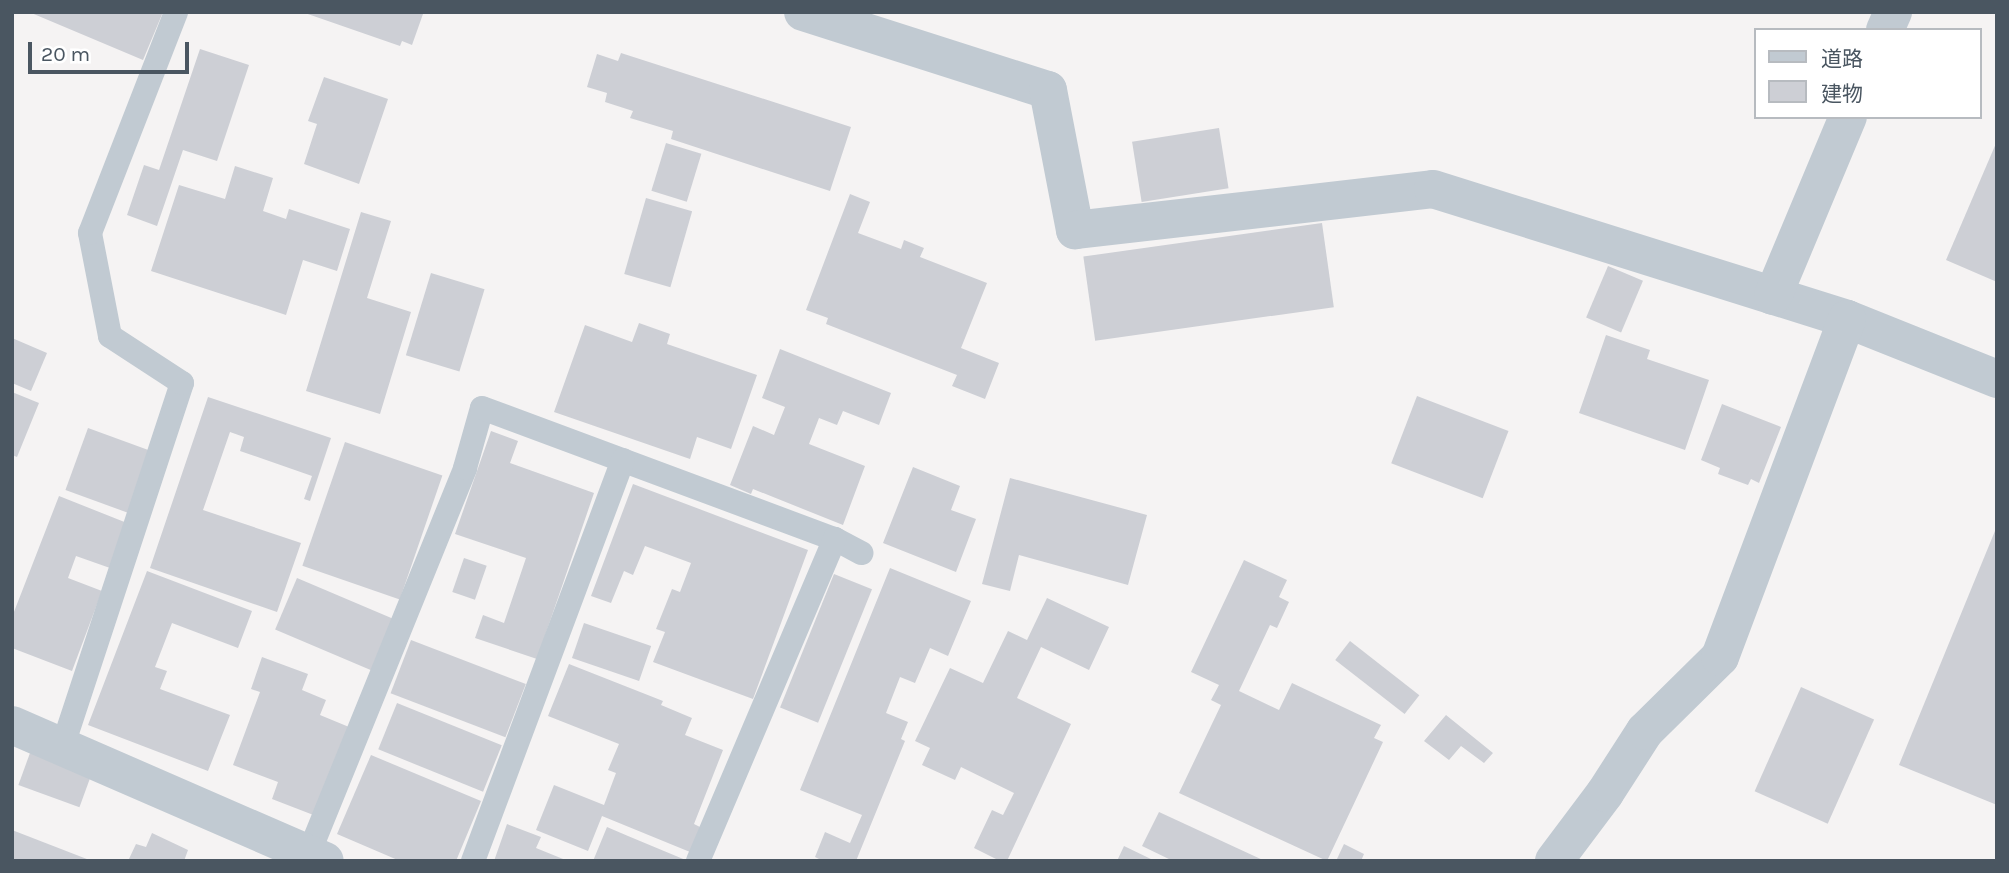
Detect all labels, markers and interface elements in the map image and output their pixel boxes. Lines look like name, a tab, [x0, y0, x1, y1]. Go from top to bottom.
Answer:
scale bar	[32, 28, 192, 72]
legend	[1754, 28, 1981, 119]
text: 20 m	[41, 42, 90, 66]
text: 道路	[1821, 47, 1863, 71]
text: 建物	[1821, 82, 1863, 106]

